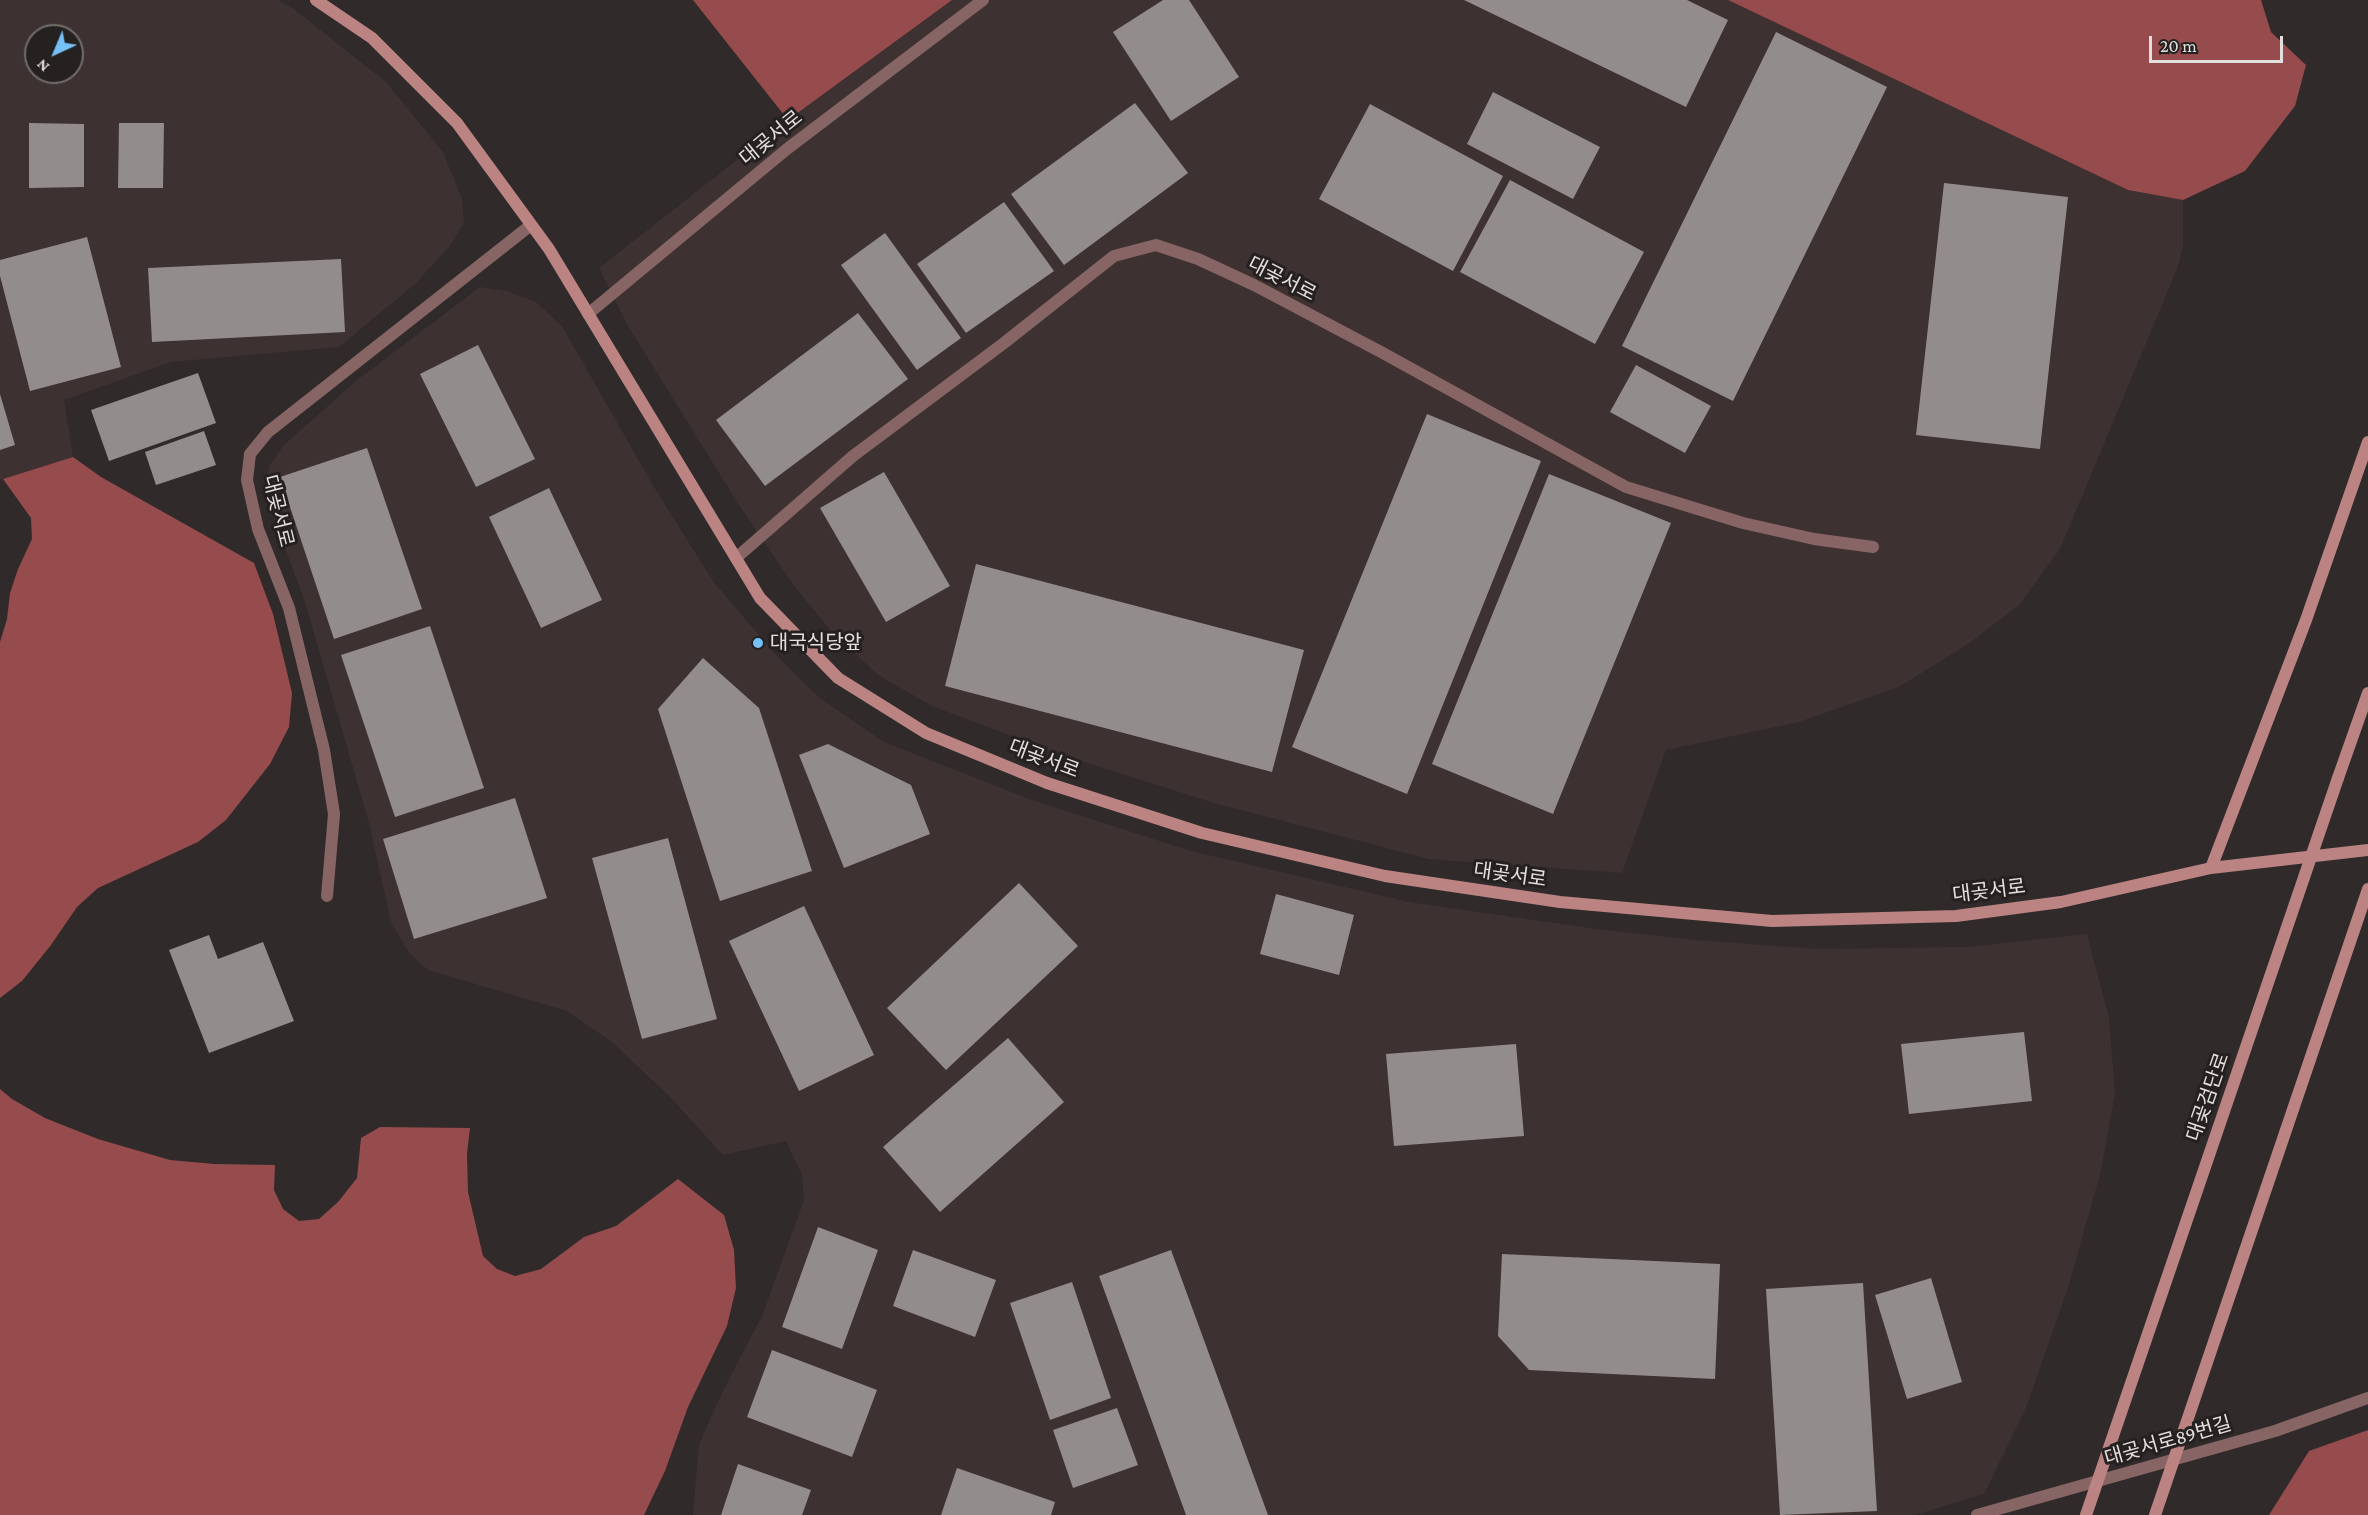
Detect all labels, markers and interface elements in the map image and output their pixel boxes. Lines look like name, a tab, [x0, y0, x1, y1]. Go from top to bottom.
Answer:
north arrow	[24, 24, 84, 84]
scale bar	[2152, 24, 2286, 62]
text: 20 m	[2160, 36, 2197, 56]
text: N	[33, 56, 52, 76]
street label: 대곶서로	[735, 106, 807, 170]
street label: 대곶서로	[1244, 252, 1320, 306]
street label: 대곶서로	[257, 472, 299, 550]
place label: 대국식당앞	[770, 631, 862, 655]
marker: 대국식당앞	[751, 636, 765, 650]
street label: 대곶서로	[1005, 735, 1083, 783]
street label: 대곶서로	[1472, 858, 1548, 892]
street label: 대곶서로	[1951, 875, 2027, 907]
street label: 대곶검단로	[2182, 1050, 2234, 1144]
street label: 대곶서로89번길	[2102, 1411, 2234, 1471]

